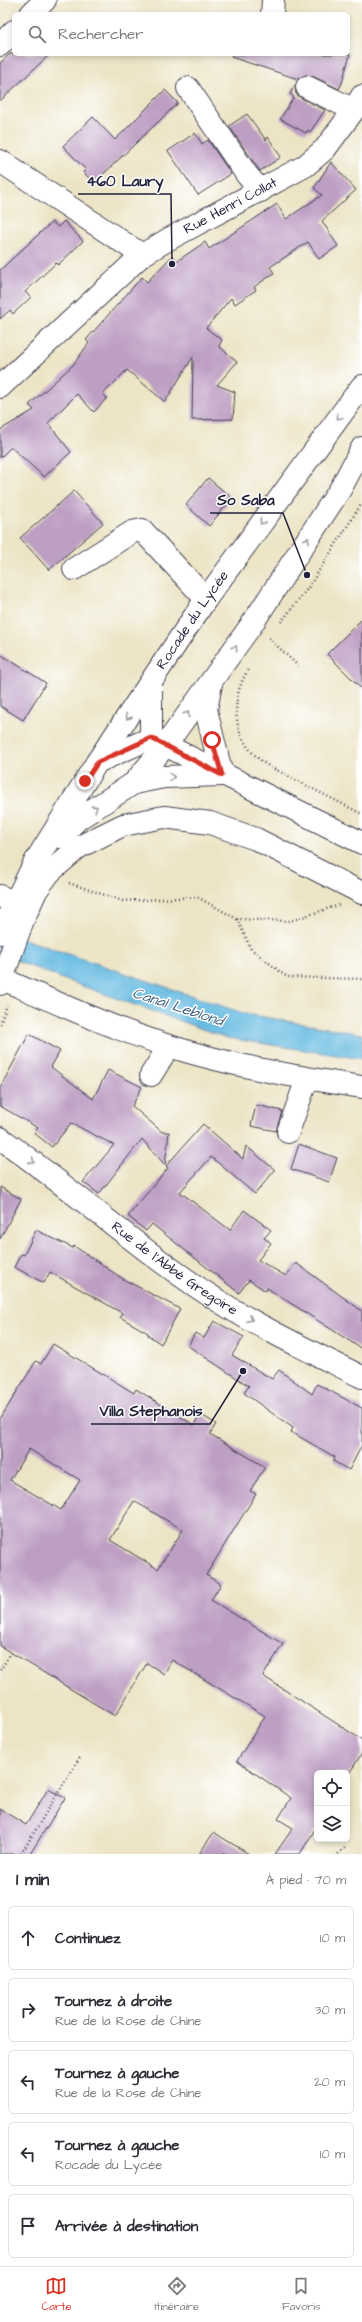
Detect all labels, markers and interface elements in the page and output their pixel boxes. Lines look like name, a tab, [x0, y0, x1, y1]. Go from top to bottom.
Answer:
search box	[12, 12, 350, 56]
icon: search	[26, 23, 48, 45]
text: Rechercher	[58, 24, 143, 45]
callout: 460 Laury	[78, 167, 171, 194]
text: 460 Laury	[86, 171, 164, 193]
street label: Rue Henri Collat	[180, 173, 281, 239]
one-way arrow	[336, 413, 343, 420]
callout: So Saba	[210, 486, 283, 513]
text: So Saba	[216, 490, 275, 511]
one-way arrow	[260, 518, 267, 525]
one-way arrow	[302, 537, 310, 544]
street label: Rocade du Lycée	[152, 566, 234, 673]
one-way arrow	[230, 645, 237, 652]
one-way arrow	[182, 712, 189, 719]
one-way arrow	[125, 713, 133, 720]
route start	[203, 731, 221, 749]
route end	[76, 772, 94, 790]
one-way arrow	[169, 773, 175, 781]
one-way arrow	[91, 805, 98, 813]
water label: Canal Leblond	[130, 982, 229, 1033]
one-way arrow	[28, 1156, 35, 1164]
street label: Rue de l'Abbé Gregoire	[107, 1217, 242, 1321]
one-way arrow	[246, 1314, 254, 1321]
callout: Villa Stephanois	[91, 1397, 210, 1424]
text: Villa Stephanois	[99, 1401, 203, 1422]
map controls	[314, 1770, 350, 1842]
button: locate	[314, 1770, 350, 1806]
button: layers	[314, 1806, 350, 1842]
text: 1 min	[16, 1868, 49, 1892]
text: À pied · 70 m	[266, 1871, 346, 1889]
icon: ahead	[17, 1927, 39, 1949]
text: Continuez	[55, 1928, 121, 1949]
text: 10 m	[320, 1929, 345, 1947]
text: Tournez à droite	[55, 1991, 172, 2012]
icon: right	[17, 1999, 39, 2021]
text: 30 m	[315, 2001, 345, 2019]
text: Rue de la Rose de Chine	[55, 2012, 201, 2030]
text: Tournez à gauche	[55, 2063, 179, 2084]
icon: left	[17, 2071, 39, 2093]
text: 20 m	[314, 2073, 345, 2091]
text: Rue de la Rose de Chine	[55, 2084, 201, 2102]
text: Tournez à gauche	[55, 2135, 179, 2156]
icon: left	[17, 2143, 39, 2165]
text: 10 m	[320, 2145, 345, 2163]
text: Rocade du Lycée	[55, 2156, 162, 2174]
icon: arrive	[17, 2215, 39, 2237]
text: Arrivée à destination	[55, 2216, 198, 2237]
tab: Carte	[42, 2275, 71, 2314]
tab: Itinéraire	[154, 2275, 199, 2314]
tab: Favoris	[282, 2275, 320, 2314]

